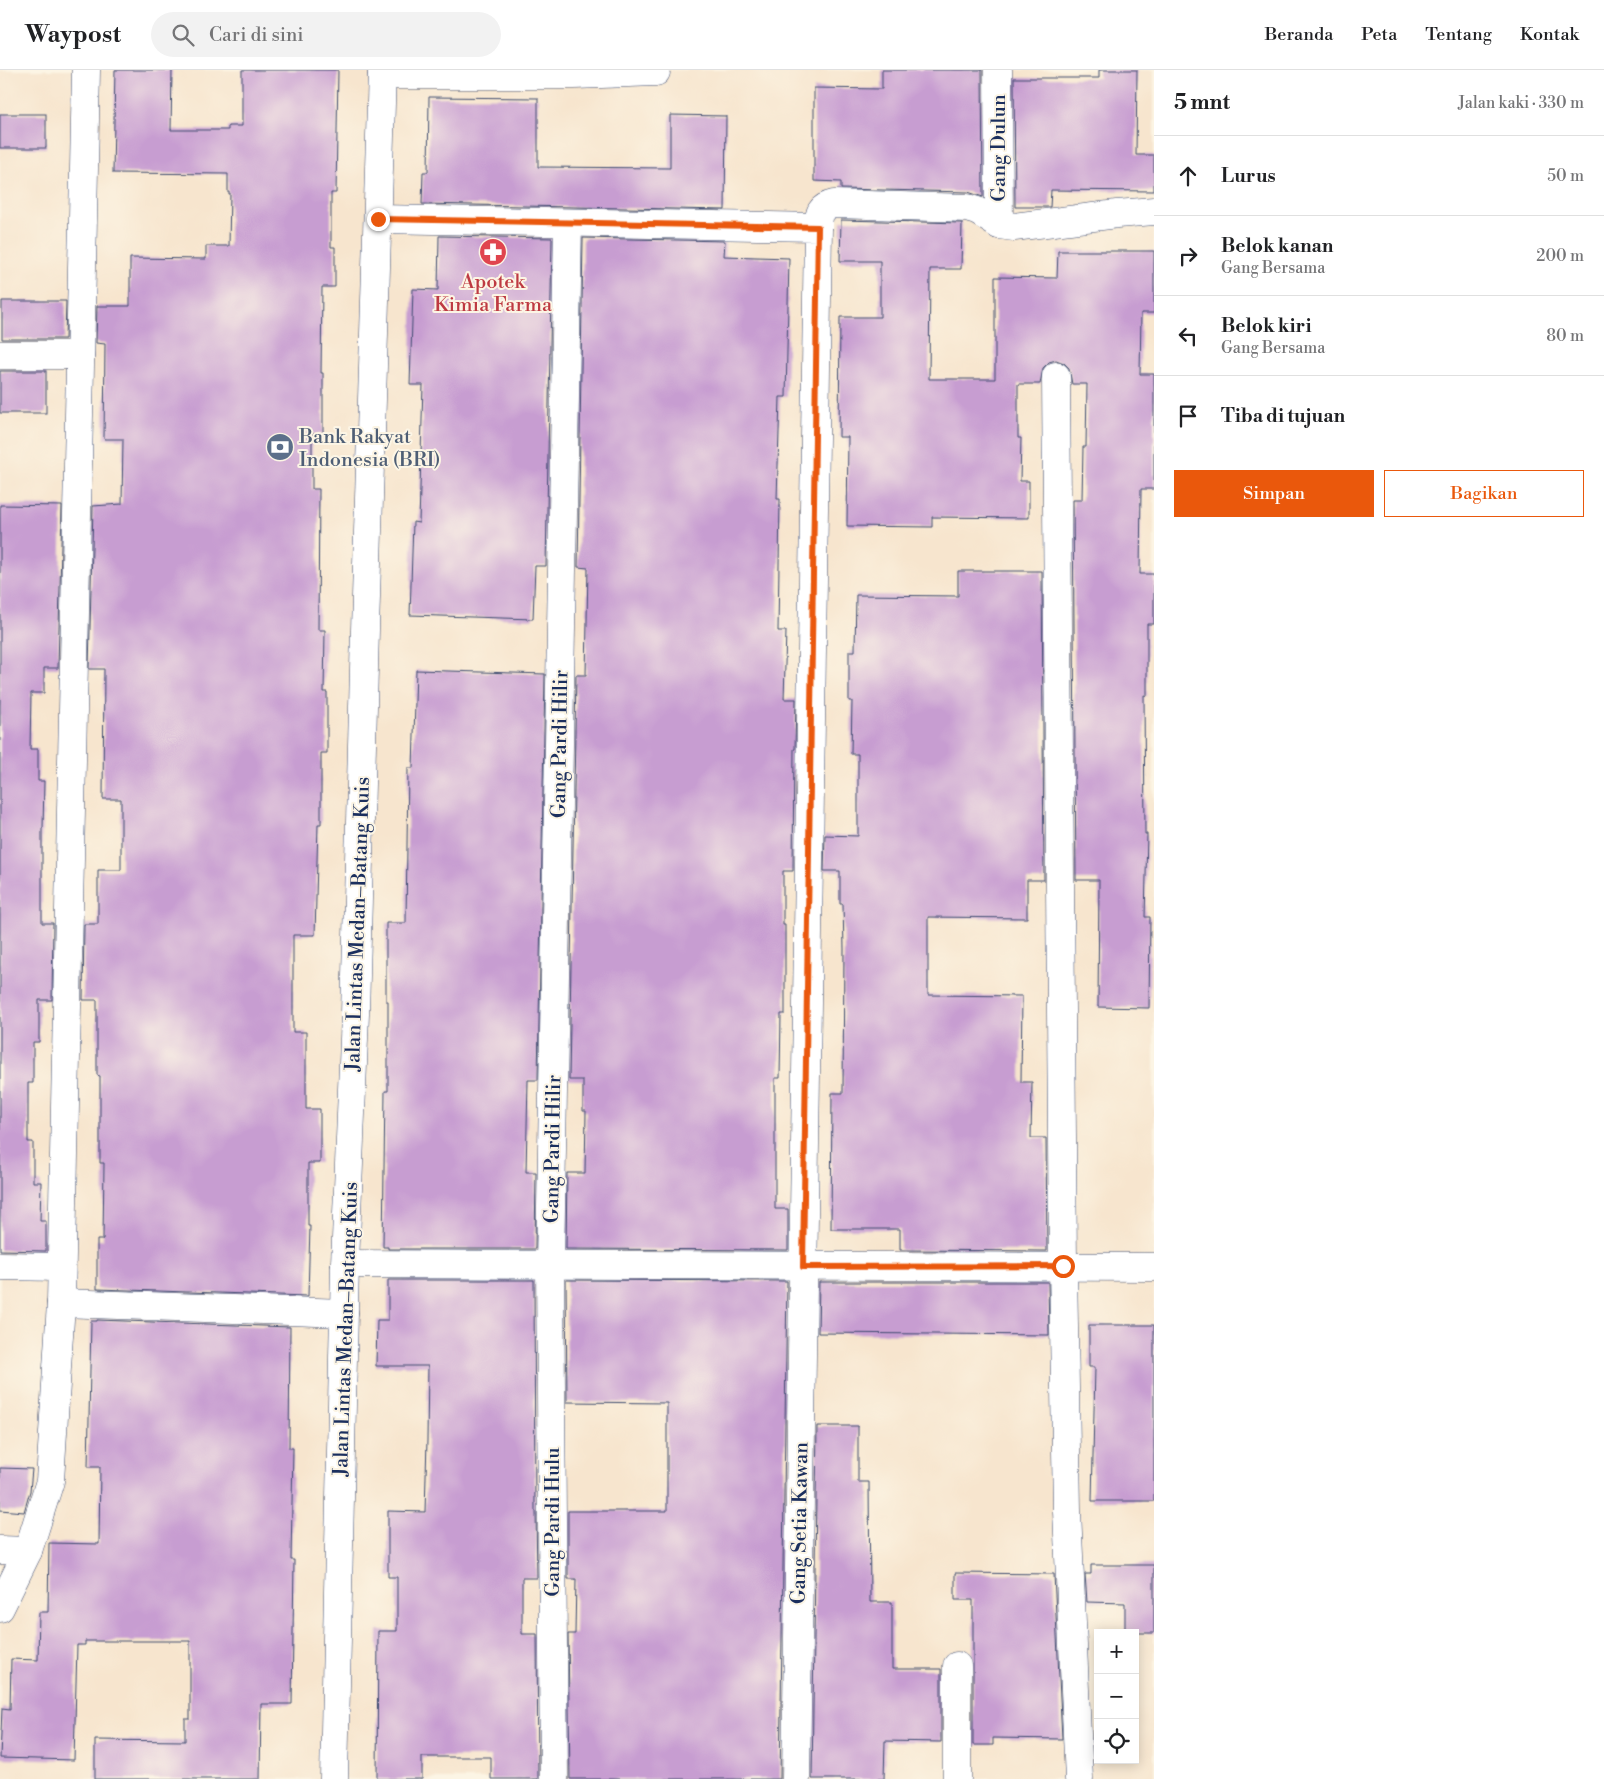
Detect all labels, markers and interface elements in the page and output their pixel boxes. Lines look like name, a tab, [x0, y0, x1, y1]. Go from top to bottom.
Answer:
search box	[151, 12, 501, 57]
text: Waypost	[25, 20, 121, 50]
icon: search	[169, 21, 197, 49]
text: Cari di sini	[209, 23, 304, 47]
text: Beranda	[1265, 23, 1333, 46]
text: Peta	[1361, 23, 1397, 46]
text: Tentang	[1425, 23, 1492, 46]
text: Kontak	[1520, 23, 1579, 46]
text: 5 mnt	[1174, 90, 1230, 116]
text: Jalan kaki · 330 m	[1458, 93, 1584, 113]
street label: Gang Dulun	[987, 94, 1012, 202]
icon: ahead	[1174, 162, 1202, 190]
text: Lurus	[1221, 164, 1276, 188]
text: 50 m	[1547, 166, 1584, 186]
route end	[367, 208, 390, 231]
text: Belok kanan	[1221, 234, 1334, 258]
pharmacy icon: Apotek Kimia Farma	[478, 237, 508, 267]
icon: right	[1174, 242, 1202, 270]
text: 200 m	[1536, 246, 1584, 266]
text: Gang Bersama	[1221, 258, 1325, 278]
place label: Apotek Kimia Farma	[434, 270, 553, 318]
text: Belok kiri	[1221, 314, 1311, 338]
icon: left	[1174, 322, 1202, 350]
text: 80 m	[1546, 326, 1584, 346]
text: Gang Bersama	[1221, 338, 1325, 358]
icon: arrive	[1174, 402, 1202, 430]
text: Tiba di tujuan	[1221, 404, 1345, 428]
place label: Bank Rakyat Indonesia (BRI)	[298, 425, 441, 473]
bank icon: Bank Rakyat Indonesia (BRI)	[265, 432, 295, 462]
button: Simpan	[1174, 470, 1374, 517]
button: Bagikan	[1384, 470, 1584, 517]
street label: Gang Pardi Hilir	[547, 669, 574, 818]
street label: Jalan Lintas Medan–Batang Kuis	[341, 776, 376, 1073]
street label: Gang Pardi Hilir	[540, 1074, 567, 1223]
street label: Jalan Lintas Medan–Batang Kuis	[329, 1181, 364, 1478]
route start	[1052, 1255, 1075, 1278]
street label: Gang Setia Kawan	[787, 1442, 814, 1604]
street label: Gang Pardi Hulu	[541, 1447, 566, 1597]
map controls	[1094, 1629, 1139, 1764]
button: +	[1094, 1629, 1139, 1674]
button: −	[1094, 1674, 1139, 1719]
button: locate	[1094, 1719, 1139, 1764]

